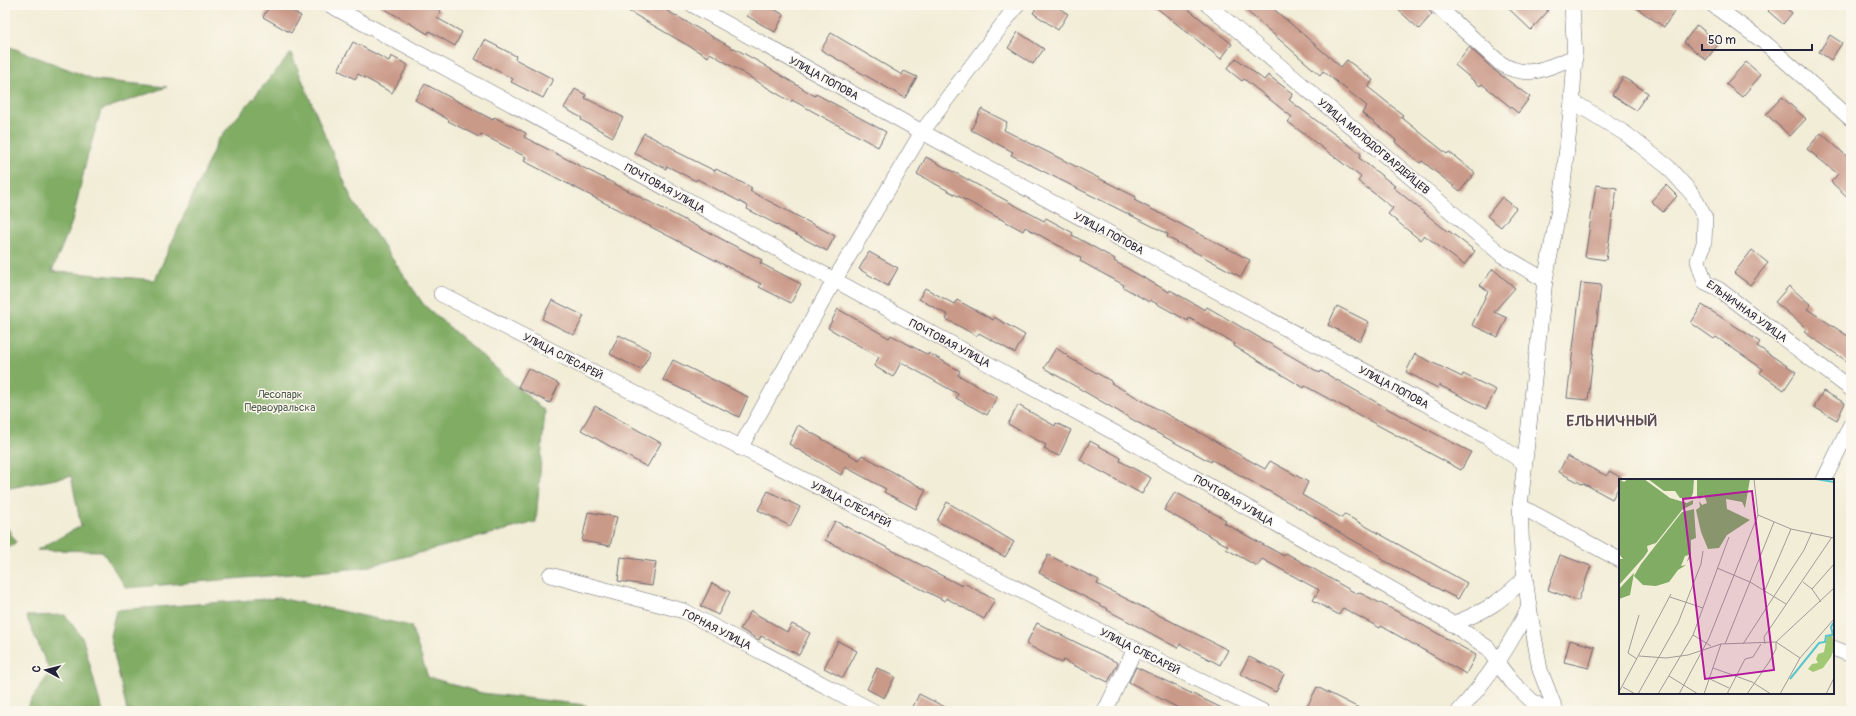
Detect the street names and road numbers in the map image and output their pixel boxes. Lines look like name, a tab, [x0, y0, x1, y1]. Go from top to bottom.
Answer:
street label: УЛИЦА ПОПОВА	[787, 54, 861, 103]
street label: УЛИЦА МОЛОДОГВАРДЕЙЦЕВ	[1315, 96, 1432, 197]
street label: ПОЧТОВАЯ УЛИЦА	[622, 161, 707, 216]
street label: УЛИЦА ПОПОВА	[1071, 209, 1146, 257]
street label: ЕЛЬНИЧНАЯ УЛИЦА	[1704, 278, 1790, 345]
street label: ПОЧТОВАЯ УЛИЦА	[907, 317, 993, 370]
street label: УЛИЦА СЛЕСАРЕЙ	[521, 331, 605, 382]
street label: УЛИЦА ПОПОВА	[1356, 363, 1431, 411]
street label: ПОЧТОВАЯ УЛИЦА	[1191, 472, 1276, 529]
street label: УЛИЦА СЛЕСАРЕЙ	[809, 479, 893, 530]
street label: ГОРНАЯ УЛИЦА	[680, 607, 753, 652]
street label: УЛИЦА СЛЕСАРЕЙ	[1098, 626, 1182, 677]

